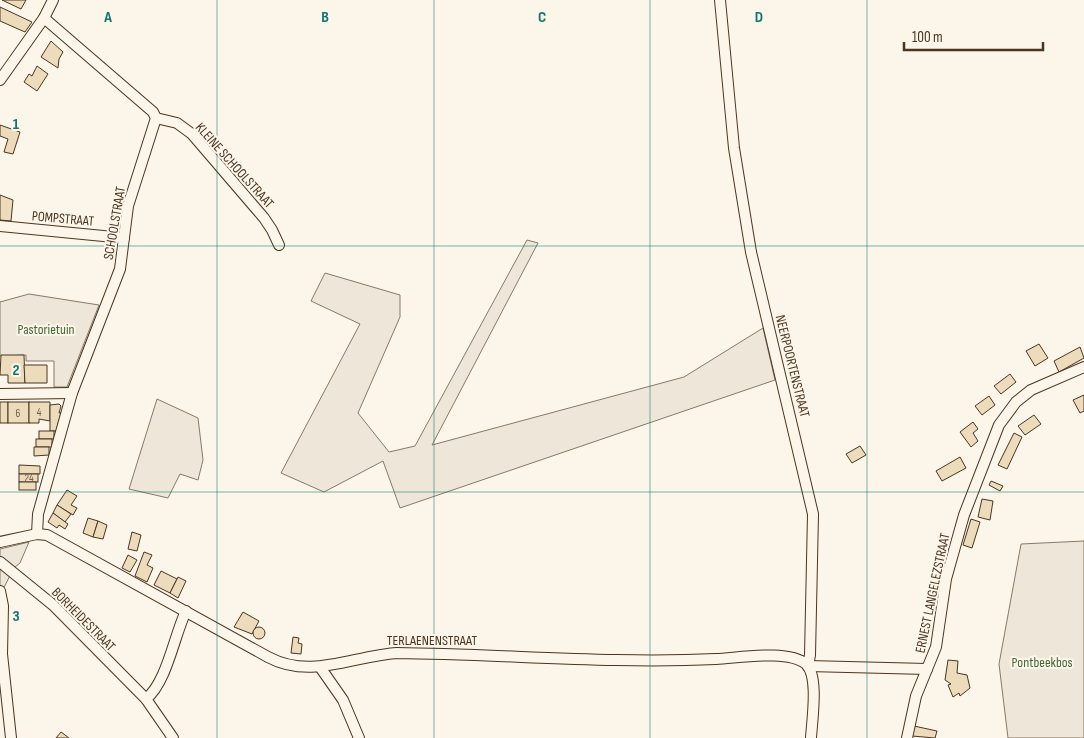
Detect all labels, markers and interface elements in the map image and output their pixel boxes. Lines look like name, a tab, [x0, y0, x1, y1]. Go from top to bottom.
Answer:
text: A	[103, 8, 112, 27]
text: B	[321, 8, 329, 27]
text: C	[538, 8, 546, 27]
text: D	[755, 8, 763, 27]
scale bar	[904, 20, 1043, 52]
text: 100 m	[912, 28, 943, 47]
text: 1	[13, 115, 20, 134]
street label: KLEINE SCHOOLSTRAAT	[192, 119, 278, 212]
street label: SCHOOLSTRAAT	[100, 185, 129, 261]
street label: POMPSTRAAT	[31, 207, 95, 230]
street label: NEERPOORTENSTRAAT	[772, 313, 814, 419]
park label: Pastorietuin	[17, 321, 75, 338]
text: 2	[12, 361, 20, 380]
house number: 4	[37, 406, 42, 419]
house number: 6	[16, 407, 21, 420]
house number: 24	[24, 472, 34, 485]
street label: ERNEST LANGELEZSTRAAT	[911, 531, 954, 655]
street label: BORHEIDESTRAAT	[48, 584, 119, 655]
text: 3	[12, 607, 20, 626]
street label: TERLAENENSTRAAT	[387, 632, 477, 649]
park label: Pontbeekbos	[1011, 654, 1073, 671]

